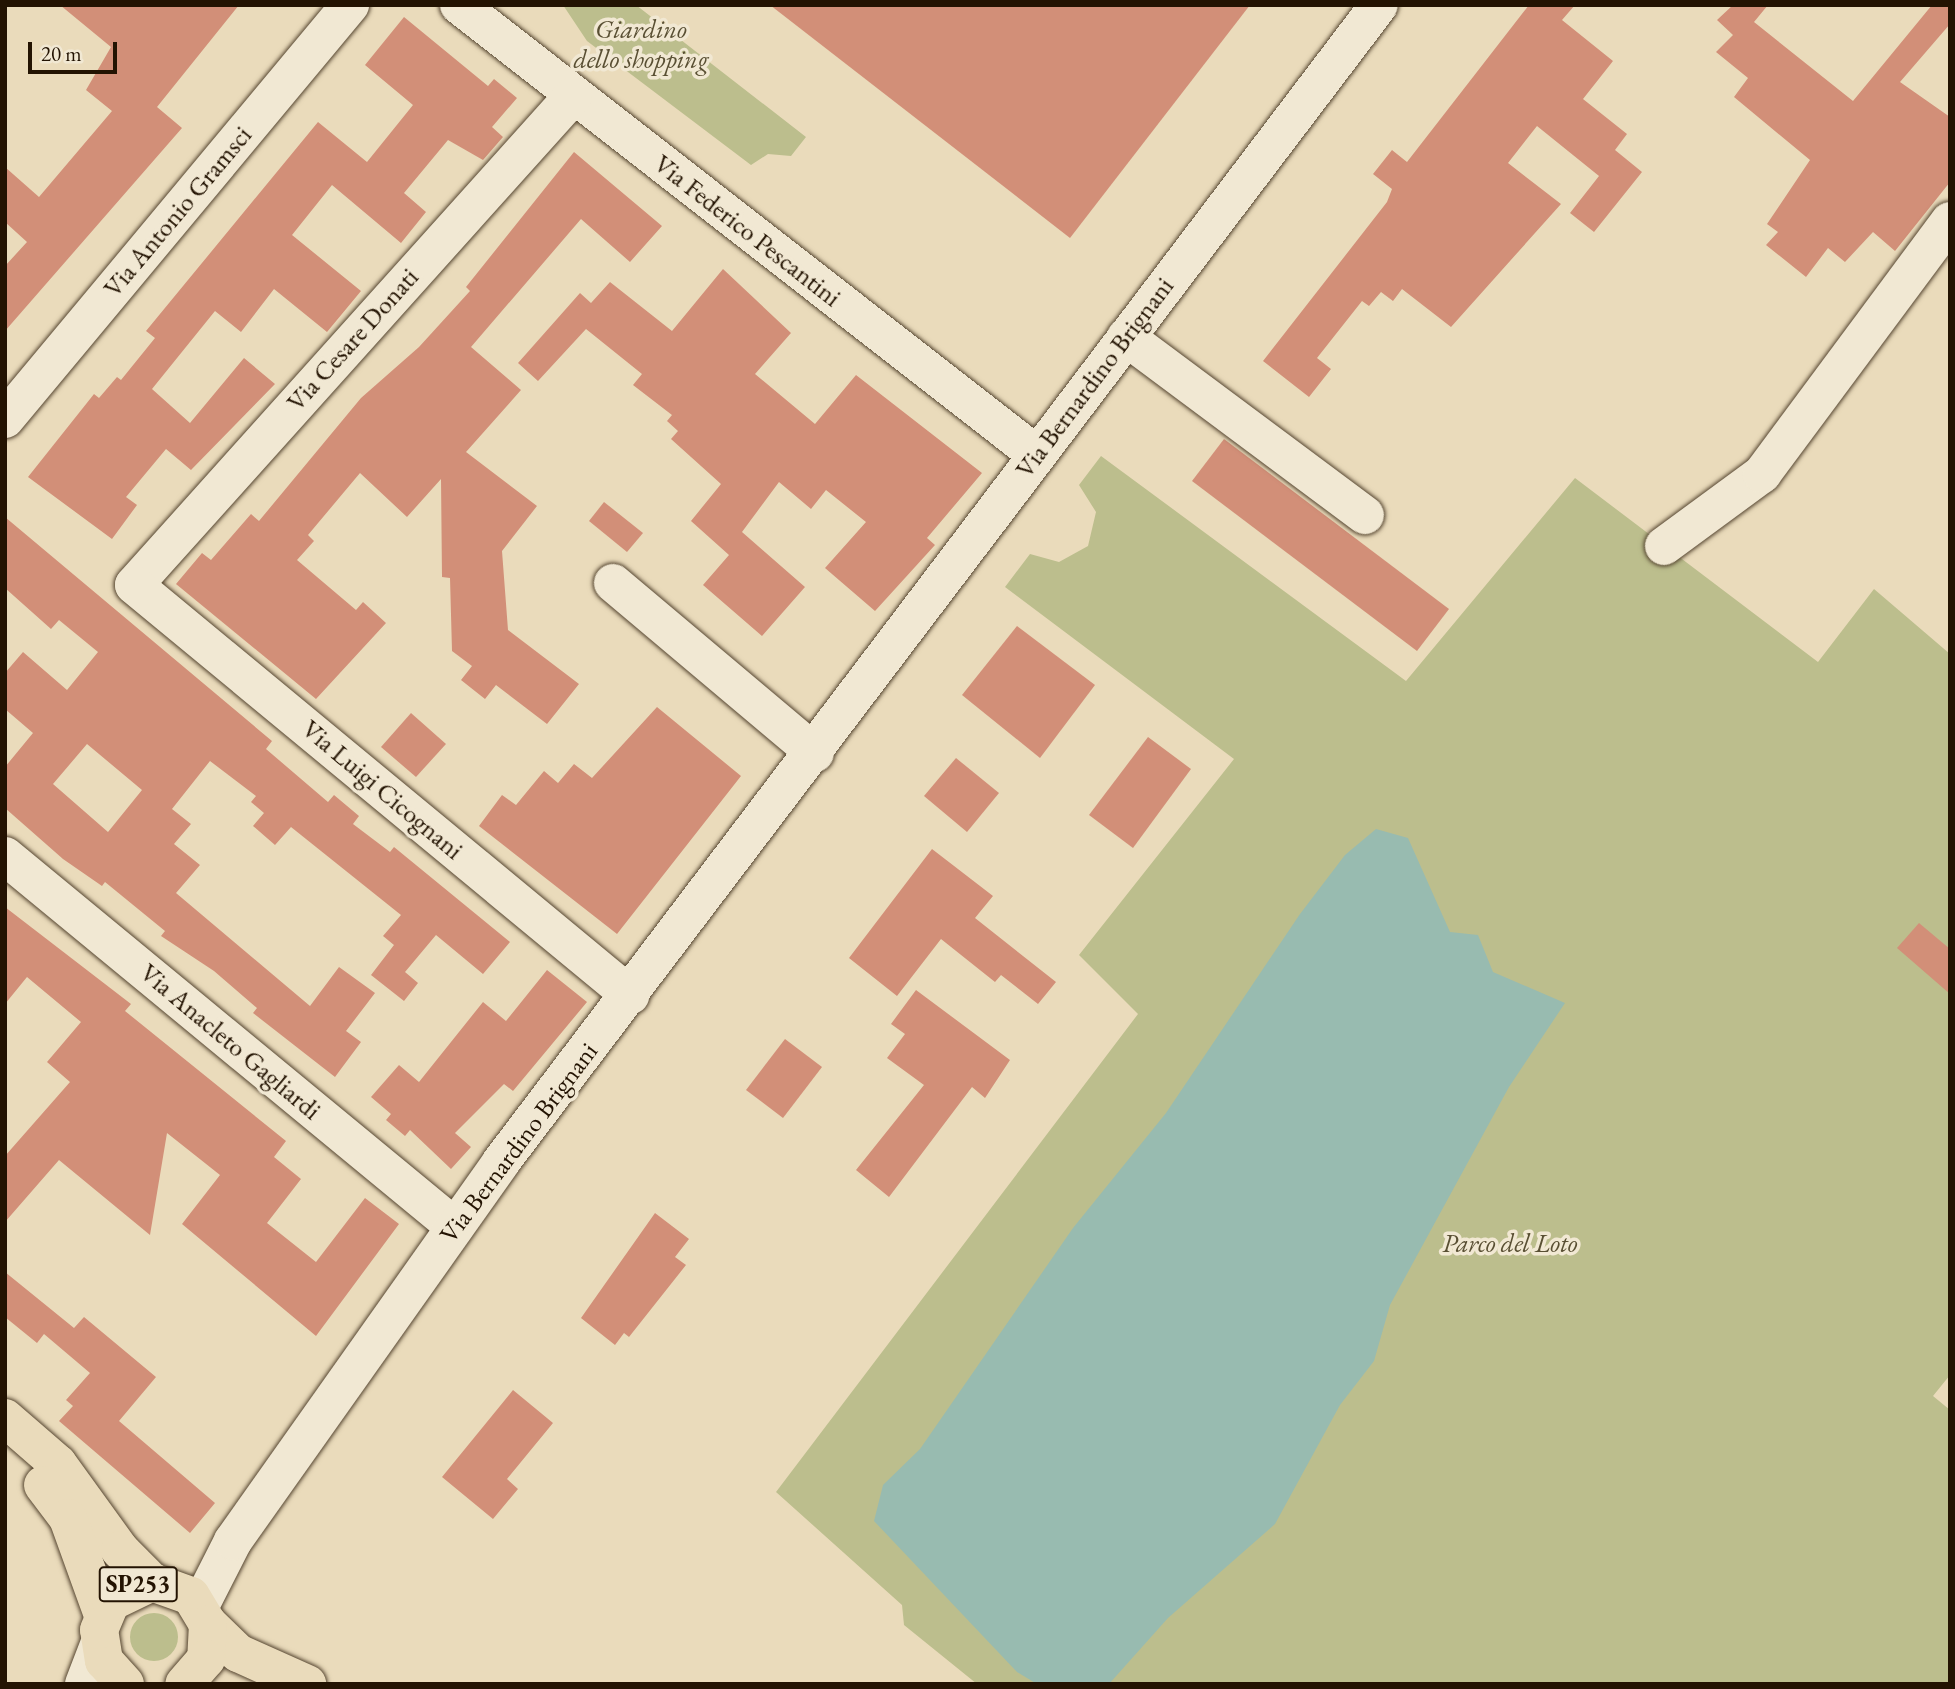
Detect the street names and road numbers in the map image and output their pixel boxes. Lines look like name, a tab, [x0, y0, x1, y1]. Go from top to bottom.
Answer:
street label: Via Antonio Gramsci	[97, 120, 259, 304]
street label: Via Federico Pescantini	[647, 148, 847, 314]
street label: Via Cesare Donati	[281, 262, 425, 418]
street label: Via Bernardino Brignani	[1009, 272, 1181, 484]
street label: Via Luigi Cicognani	[295, 714, 469, 866]
street label: Via Anacleto Gagliardi	[133, 957, 327, 1127]
street label: Via Bernardino Brignani	[433, 1037, 605, 1249]
road number: SP253	[98, 1564, 178, 1604]

